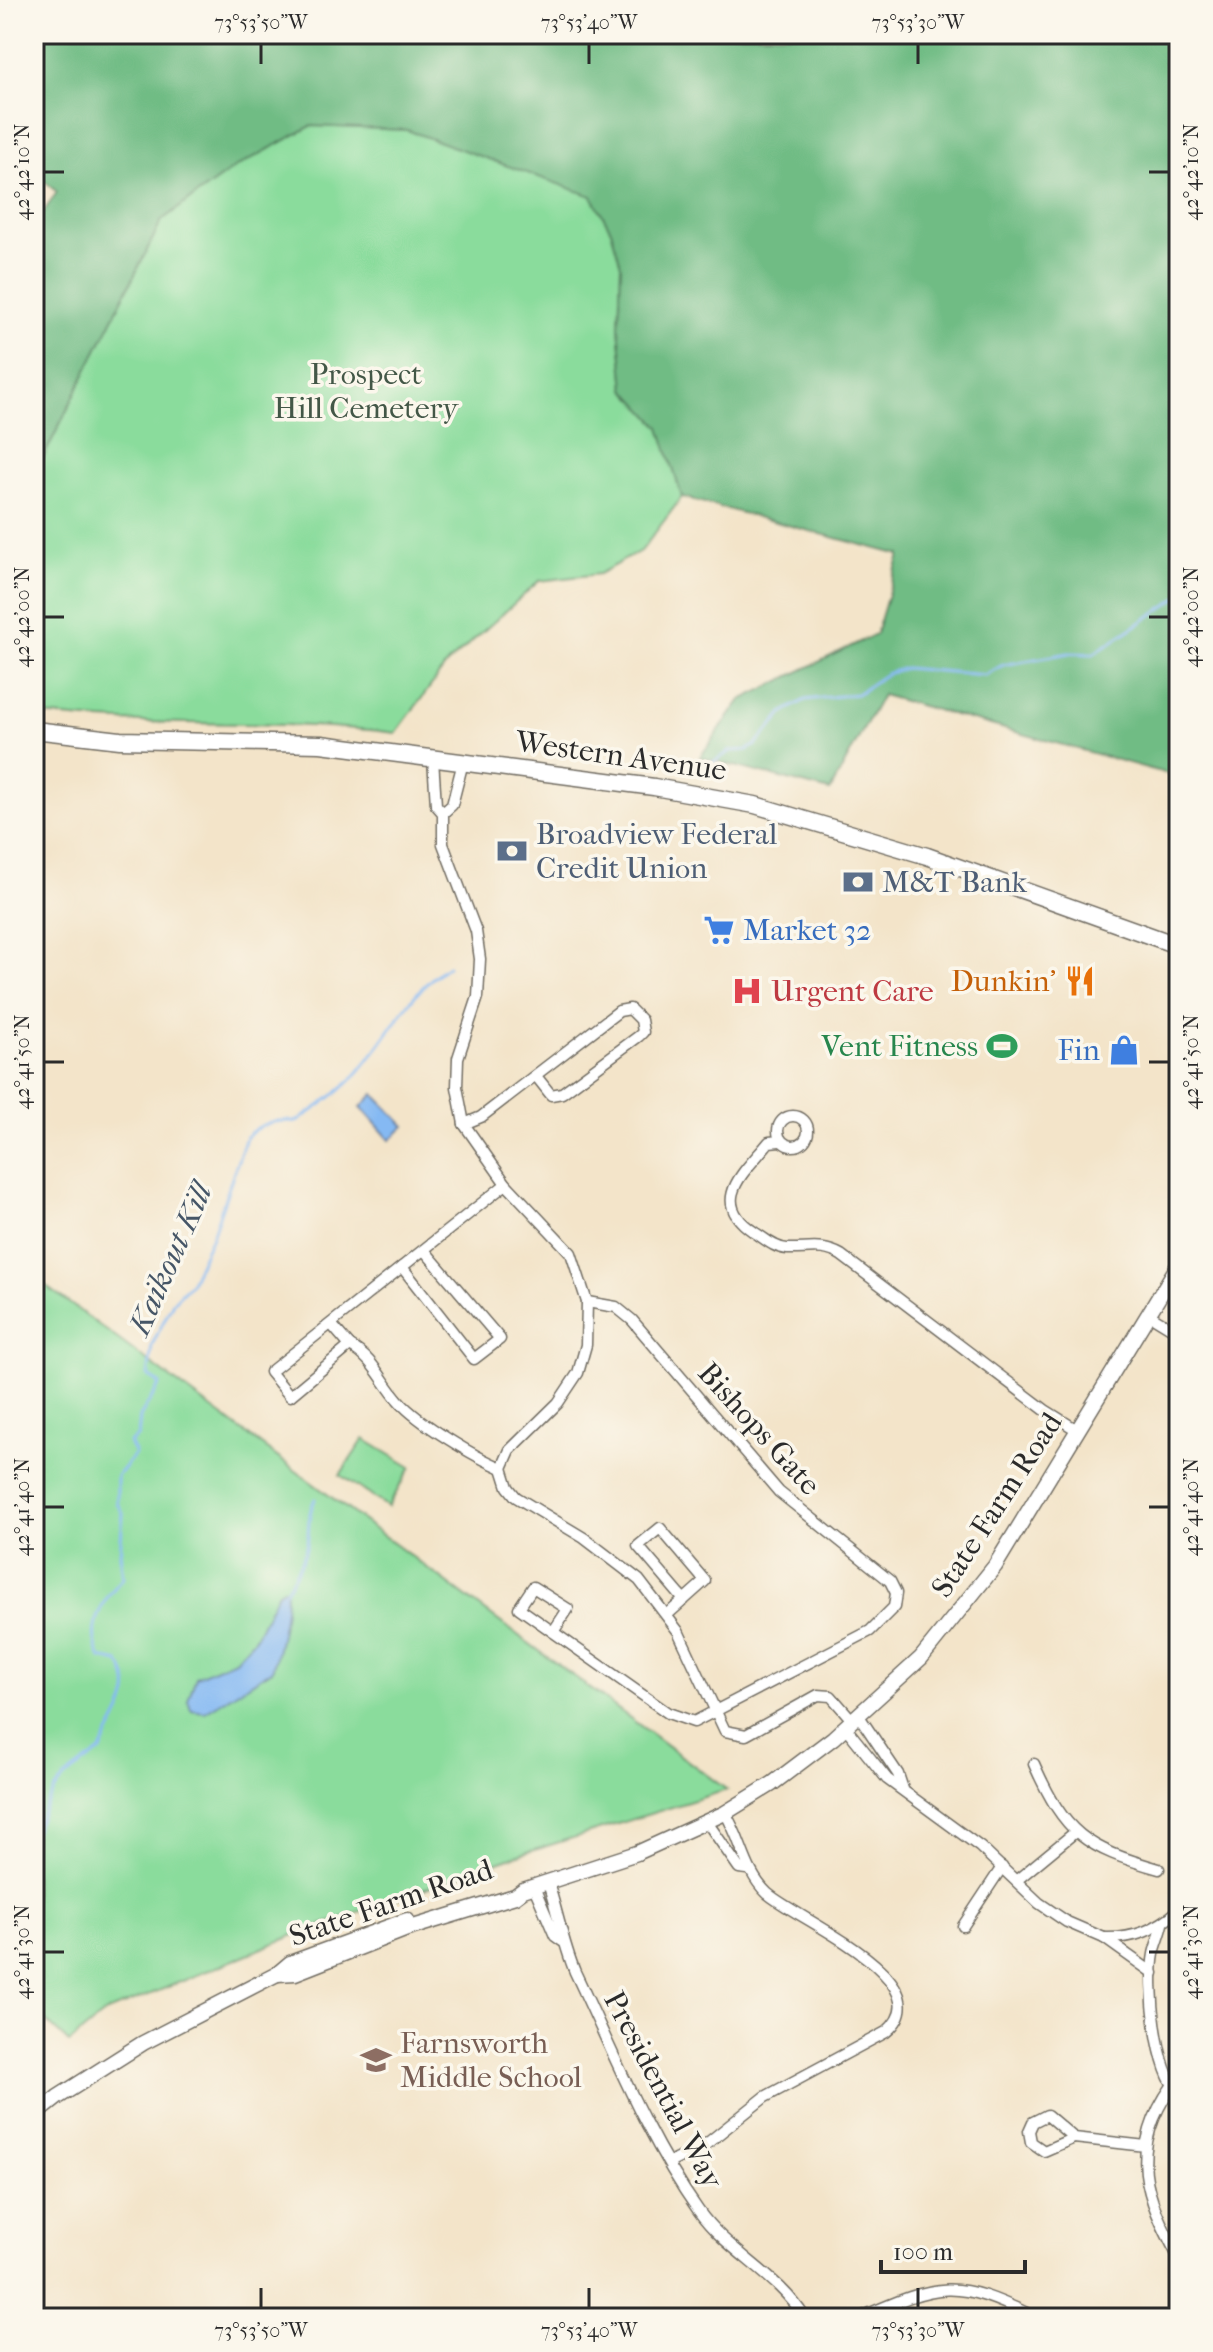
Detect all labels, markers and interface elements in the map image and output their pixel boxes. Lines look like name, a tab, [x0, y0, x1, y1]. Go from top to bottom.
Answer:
text: 73°53'50"W	[214, 11, 309, 34]
text: 73°53'40"W	[541, 11, 639, 34]
text: 73°53'30"W	[872, 11, 966, 34]
text: 42°42'10"N	[11, 124, 34, 220]
text: 42°42'10"N	[1180, 124, 1203, 220]
park label: Prospect Hill Cemetery	[274, 357, 459, 426]
text: 42°42'00"N	[11, 567, 34, 667]
text: 42°42'00"N	[1180, 567, 1203, 667]
street label: Western Avenue	[512, 724, 729, 788]
place label: Broadview Federal Credit Union	[536, 817, 777, 886]
bank icon: Broadview Federal Credit Union	[495, 834, 529, 868]
bank icon: M&T Bank	[841, 865, 875, 899]
place label: M&T Bank	[882, 865, 1028, 900]
supermarket icon: Market 32	[702, 913, 736, 947]
place label: Market 32	[743, 913, 872, 948]
place label: Dunkin'	[951, 964, 1056, 999]
restaurant icon: Dunkin'	[1063, 964, 1097, 998]
hospital icon: Urgent Care	[730, 974, 764, 1008]
place label: Urgent Care	[771, 974, 934, 1009]
text: 42°41'50"N	[11, 1014, 34, 1110]
text: 42°41'50"N	[1180, 1014, 1203, 1110]
place label: Vent Fitness	[820, 1029, 978, 1064]
sports icon: Vent Fitness	[985, 1029, 1019, 1063]
place label: Fin	[1058, 1033, 1101, 1068]
shop icon: Fin	[1107, 1033, 1141, 1067]
water label: Kaikout Kill	[119, 1175, 221, 1342]
street label: Bishops Gate	[691, 1356, 828, 1502]
street label: State Farm Road	[924, 1406, 1070, 1604]
text: 42°41'40"N	[11, 1458, 34, 1556]
text: 42°41'40"N	[1180, 1458, 1203, 1556]
street label: State Farm Road	[285, 1852, 498, 1954]
text: 42°41'30"N	[11, 1905, 34, 1999]
text: 42°41'30"N	[1180, 1905, 1203, 1999]
street label: Presidential Way	[596, 1985, 730, 2196]
place label: Farnsworth Middle School	[400, 2026, 582, 2095]
school or university icon: Farnsworth Middle School	[359, 2043, 393, 2077]
scale bar	[881, 2224, 1025, 2274]
text: 100 m	[893, 2238, 953, 2266]
text: 73°53'50"W	[214, 2319, 309, 2342]
text: 73°53'40"W	[541, 2319, 639, 2342]
text: 73°53'30"W	[872, 2319, 966, 2342]

